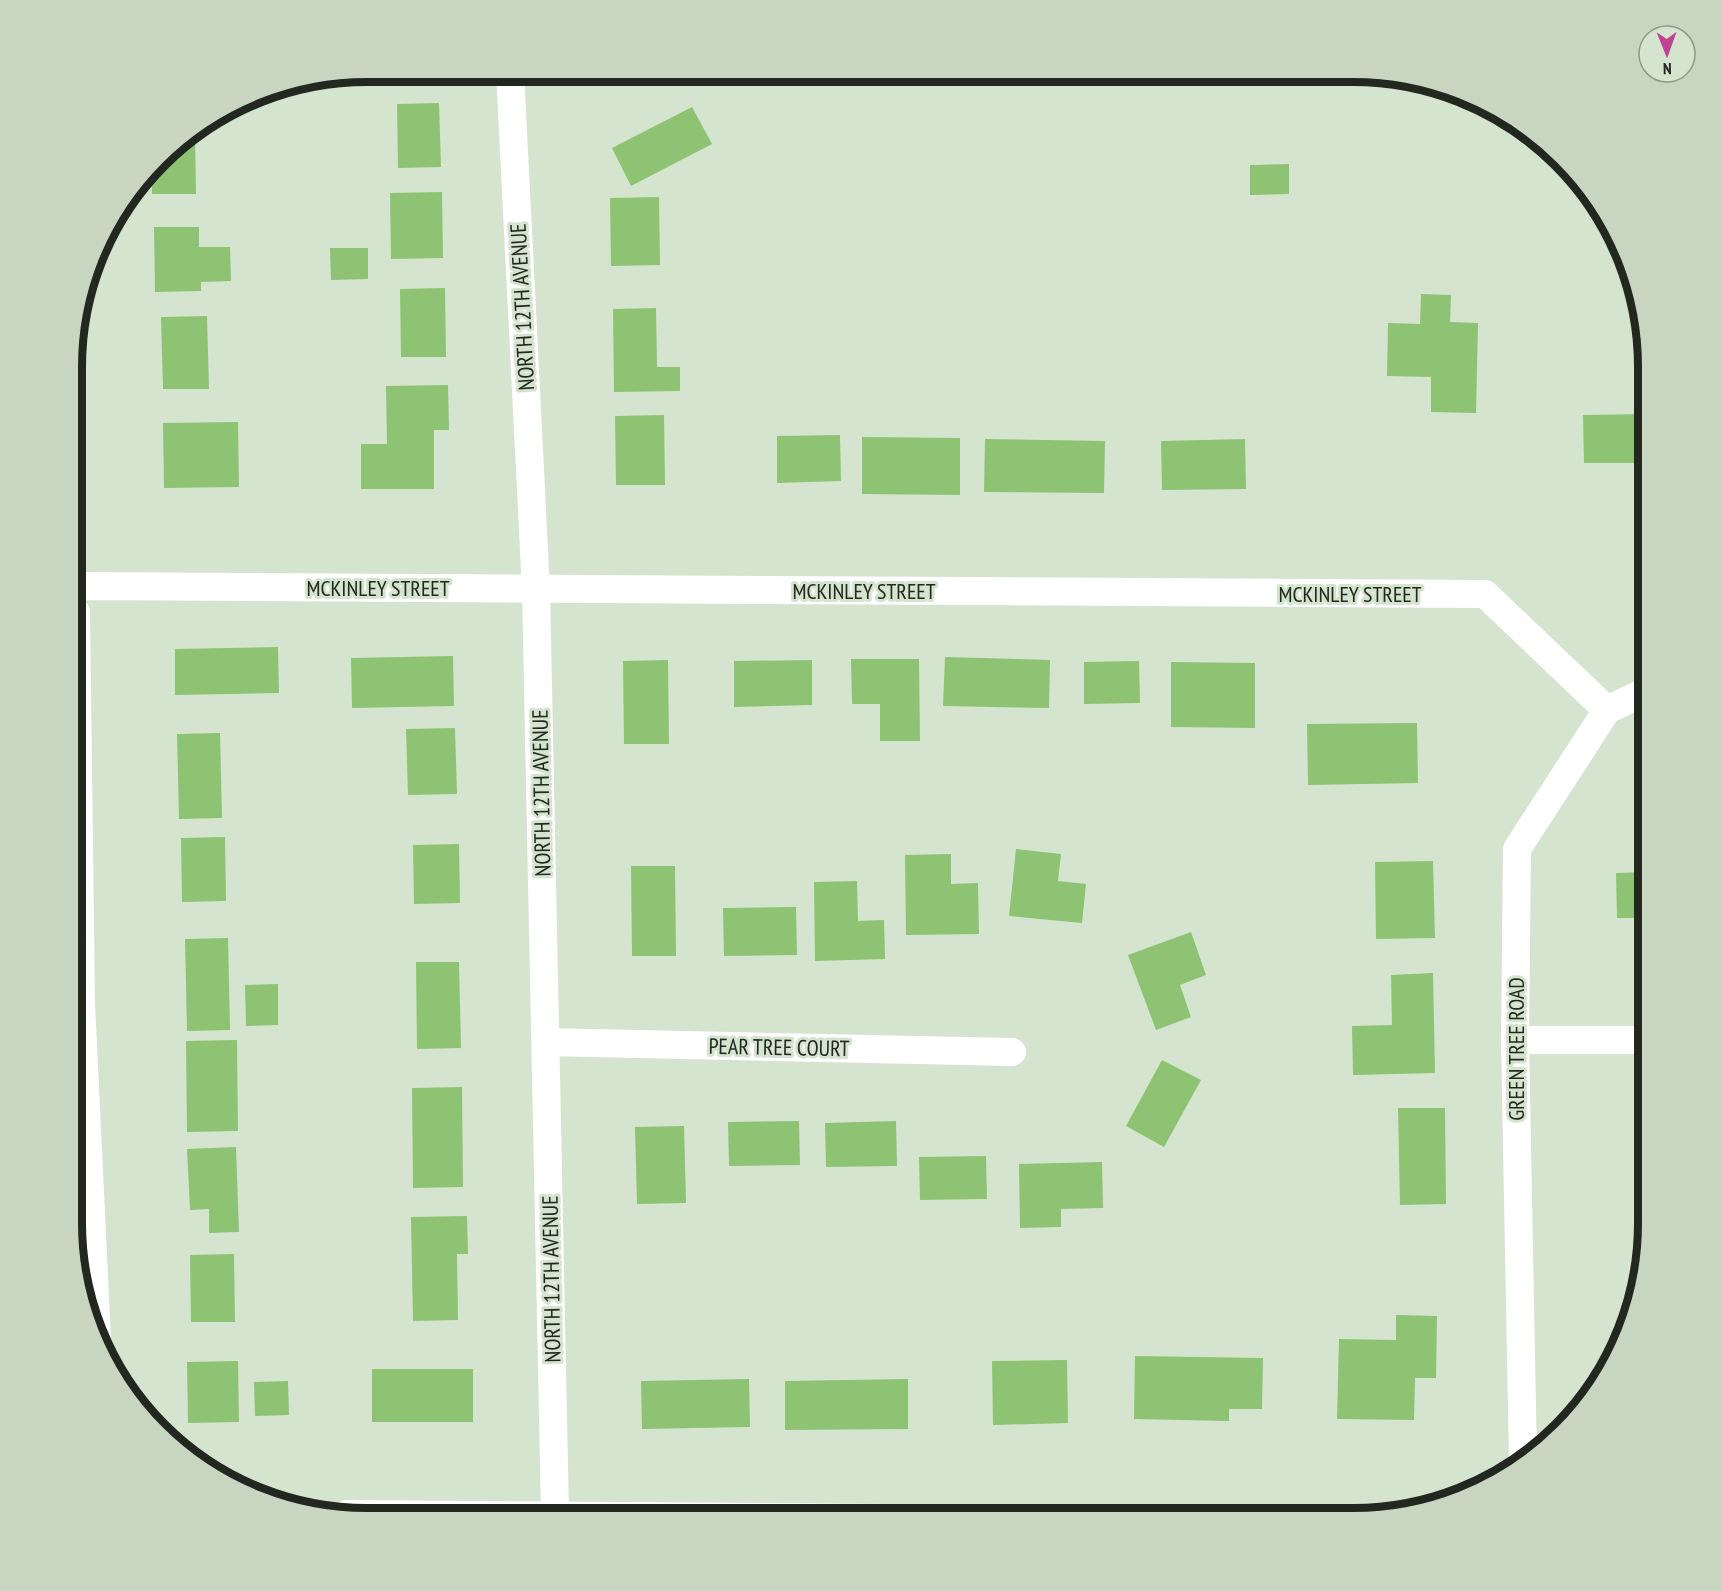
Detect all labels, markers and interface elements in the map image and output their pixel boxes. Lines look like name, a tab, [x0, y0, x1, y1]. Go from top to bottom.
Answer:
north arrow	[1637, 24, 1697, 84]
text: N	[1663, 59, 1672, 79]
street label: NORTH 12TH AVENUE	[504, 223, 540, 391]
street label: MCKINLEY STREET	[306, 574, 450, 602]
street label: MCKINLEY STREET	[792, 577, 936, 605]
street label: MCKINLEY STREET	[1278, 580, 1422, 608]
street label: NORTH 12TH AVENUE	[526, 709, 556, 877]
street label: GREEN TREE ROAD	[1502, 977, 1530, 1121]
street label: PEAR TREE COURT	[708, 1032, 850, 1062]
street label: NORTH 12TH AVENUE	[536, 1195, 566, 1363]

